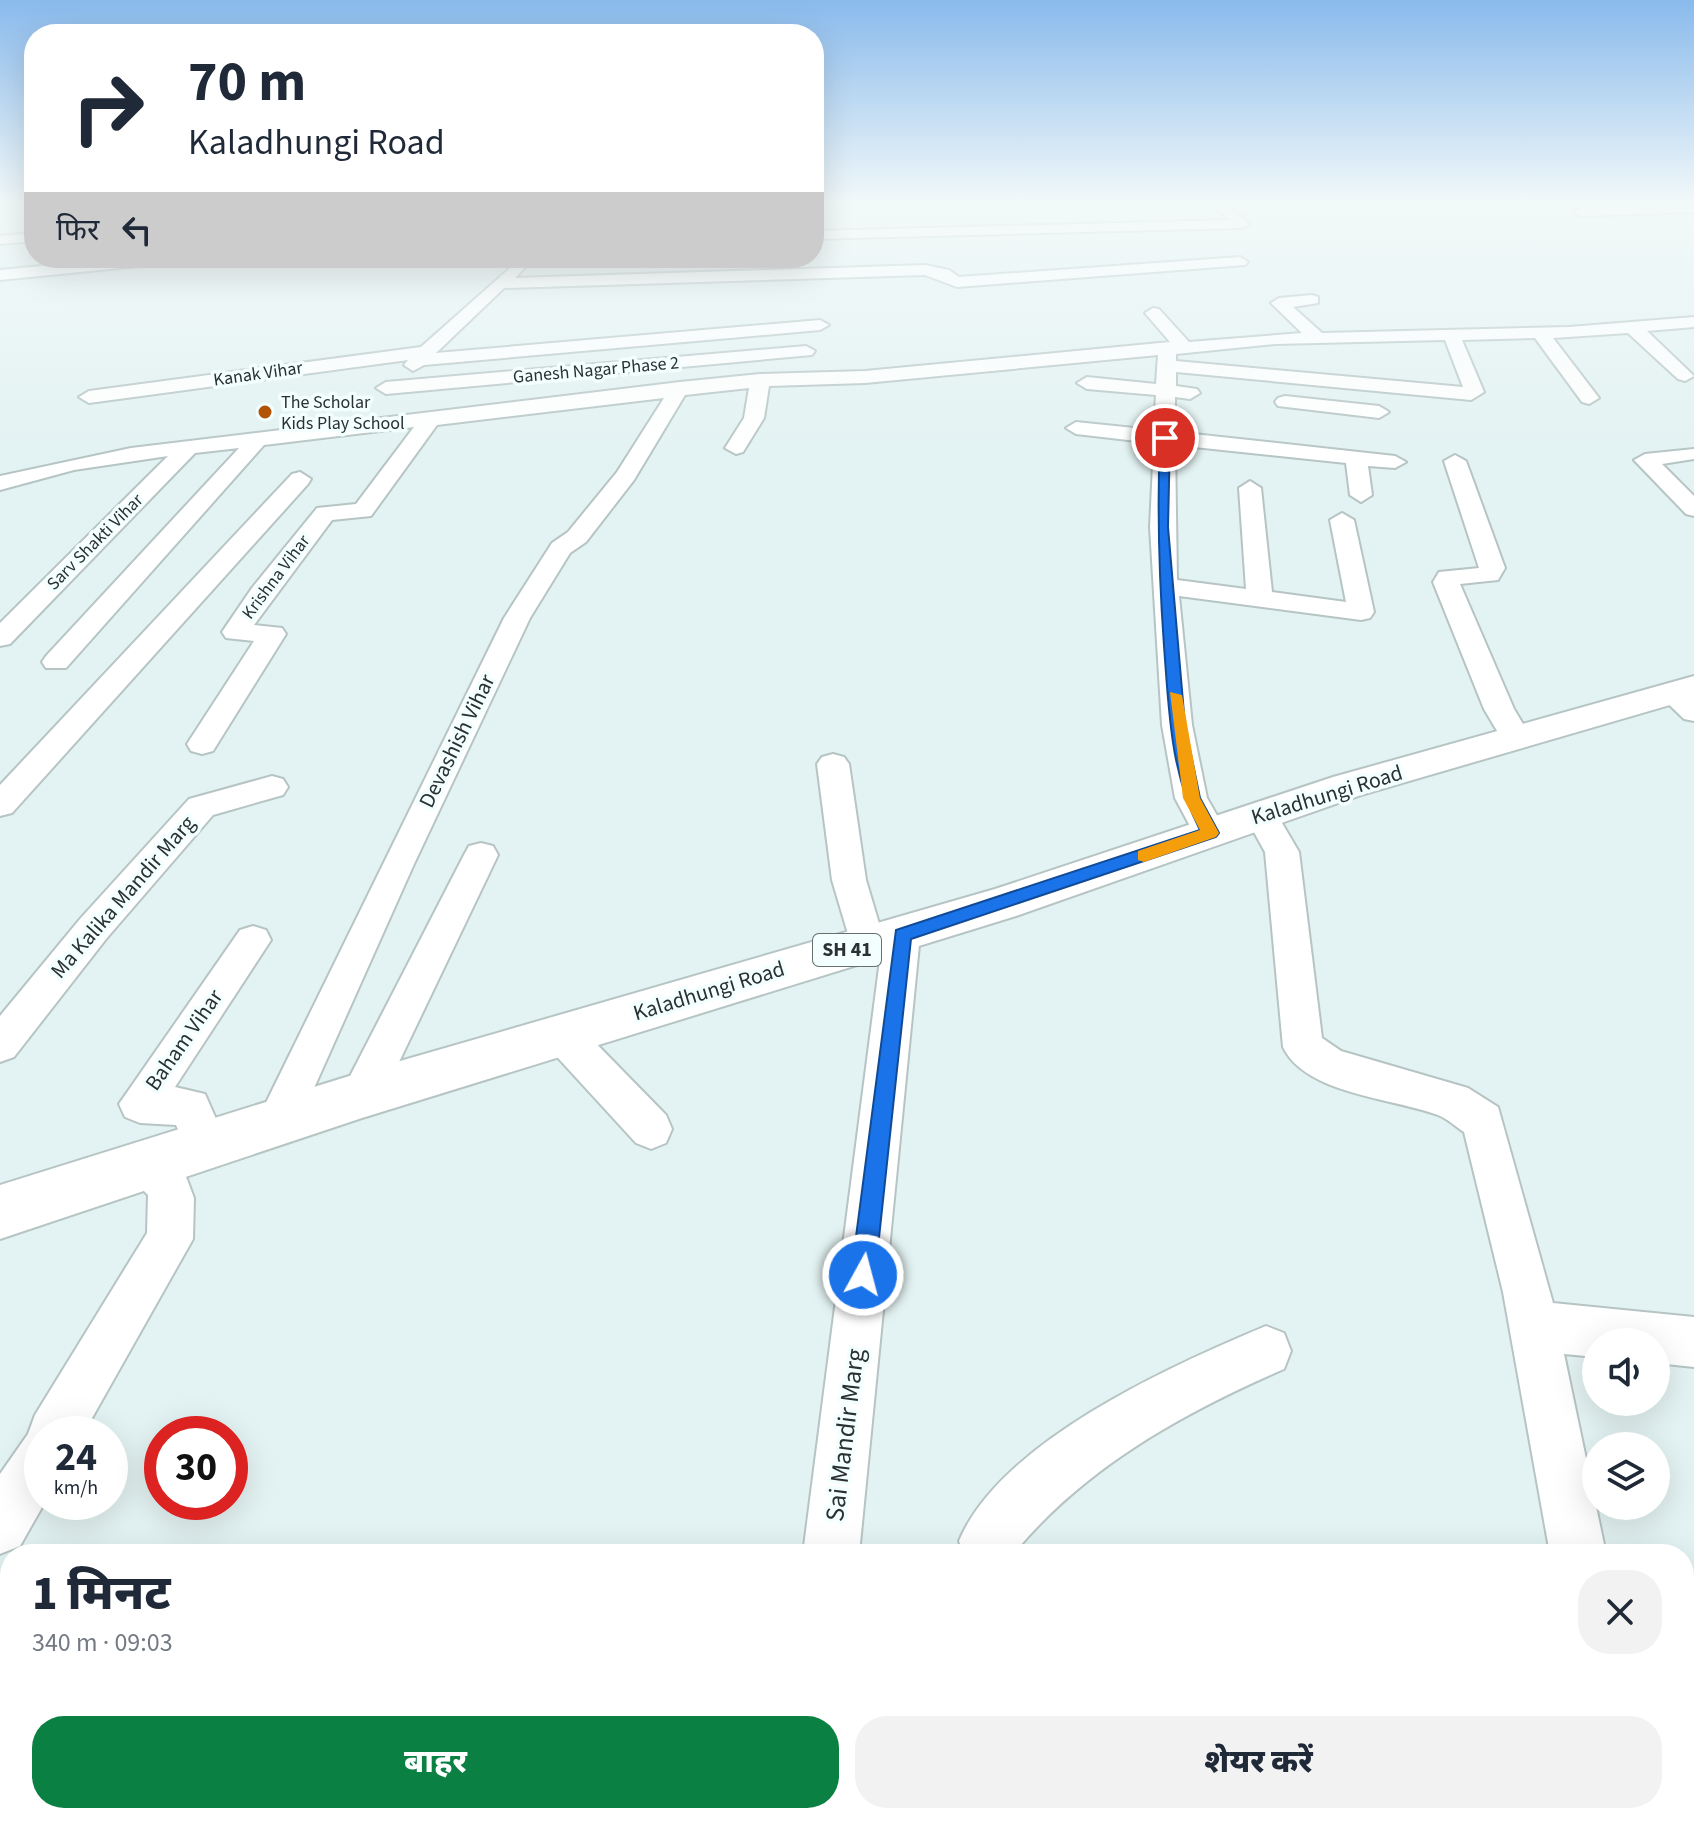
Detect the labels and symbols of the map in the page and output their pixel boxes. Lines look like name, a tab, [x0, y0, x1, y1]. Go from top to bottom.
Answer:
street label: Ganesh Nagar Phase 2	[512, 350, 680, 390]
street label: Kanak Vihar	[212, 355, 305, 393]
place label: The Scholar Kids Play School	[281, 390, 405, 436]
marker: The Scholar Kids Play School	[256, 403, 274, 421]
pin	[1131, 404, 1199, 472]
street label: Sarv Shakti Vihar	[41, 488, 149, 596]
street label: Krishna Vihar	[236, 529, 316, 624]
street label: Devashish Vihar	[411, 668, 503, 813]
street label: Kaladhungi Road	[1247, 757, 1407, 833]
street label: Ma Kalika Mandir Marg	[43, 808, 203, 986]
road number: SH 41	[813, 934, 881, 966]
street label: Kaladhungi Road	[629, 953, 789, 1029]
street label: Baham Vihar	[137, 983, 231, 1097]
position arrow	[821, 1233, 905, 1317]
street label: Sai Mandir Marg	[816, 1347, 874, 1523]
speed limit sign: 30	[144, 1416, 248, 1520]

